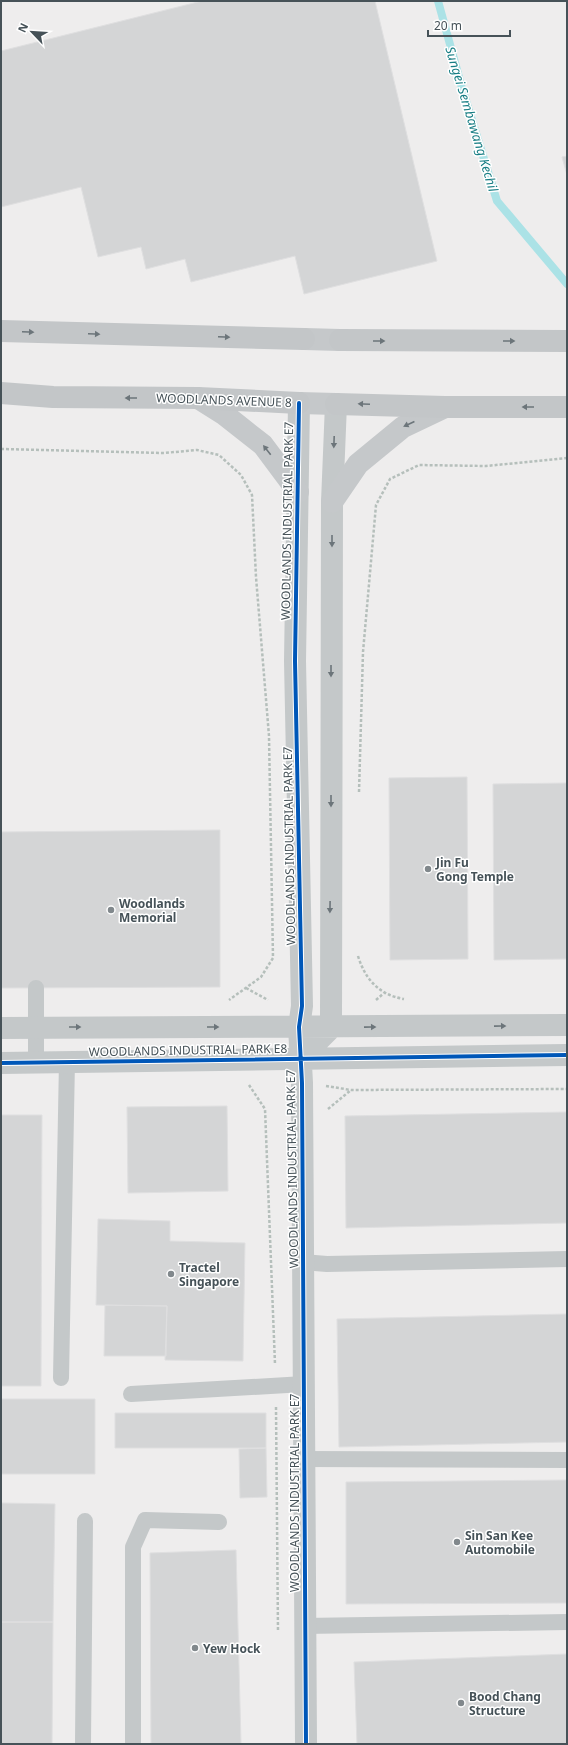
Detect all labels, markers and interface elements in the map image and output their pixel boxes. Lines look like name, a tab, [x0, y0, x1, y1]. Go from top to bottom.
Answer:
north arrow	[12, 12, 52, 52]
scale bar	[428, 12, 510, 38]
text: 20 m	[434, 17, 462, 34]
text: N	[14, 20, 31, 35]
water label: Sungei Sembawang Kechil	[441, 44, 503, 194]
one-way arrow	[22, 329, 35, 335]
one-way arrow	[88, 331, 101, 337]
one-way arrow	[218, 334, 230, 341]
one-way arrow	[373, 338, 386, 344]
one-way arrow	[503, 338, 516, 344]
street label: WOODLANDS AVENUE 8	[156, 389, 292, 411]
one-way arrow	[124, 395, 137, 401]
one-way arrow	[358, 401, 370, 408]
one-way arrow	[521, 404, 534, 410]
street label: WOODLANDS INDUSTRIAL PARK E7	[277, 421, 297, 620]
one-way arrow	[404, 421, 415, 427]
one-way arrow	[331, 436, 338, 448]
one-way arrow	[262, 444, 271, 455]
one-way arrow	[329, 535, 335, 548]
one-way arrow	[328, 665, 334, 678]
street label: WOODLANDS INDUSTRIAL PARK E7	[279, 746, 299, 945]
one-way arrow	[328, 795, 334, 808]
place label: Jin Fu Gong Temple	[435, 854, 514, 885]
marker: Jin Fu Gong Temple	[423, 864, 433, 874]
place label: Woodlands Memorial	[119, 895, 185, 926]
one-way arrow	[327, 901, 334, 913]
marker: Woodlands Memorial	[106, 905, 116, 915]
one-way arrow	[494, 1023, 507, 1029]
one-way arrow	[69, 1024, 82, 1030]
one-way arrow	[207, 1024, 220, 1030]
one-way arrow	[364, 1024, 377, 1030]
street label: WOODLANDS INDUSTRIAL PARK E8	[89, 1040, 288, 1060]
street label: WOODLANDS INDUSTRIAL PARK E7	[282, 1069, 302, 1268]
place label: Tractel Singapore	[179, 1259, 239, 1290]
marker: Tractel Singapore	[166, 1269, 176, 1279]
street label: WOODLANDS INDUSTRIAL PARK E7	[286, 1394, 303, 1592]
place label: Sin San Kee Automobile	[465, 1527, 535, 1558]
marker: Sin San Kee Automobile	[452, 1537, 462, 1547]
place label: Yew Hock	[203, 1640, 261, 1657]
marker: Yew Hock	[190, 1643, 200, 1653]
place label: Bood Chang Structure	[469, 1688, 541, 1719]
marker: Bood Chang Structure	[456, 1698, 466, 1708]

